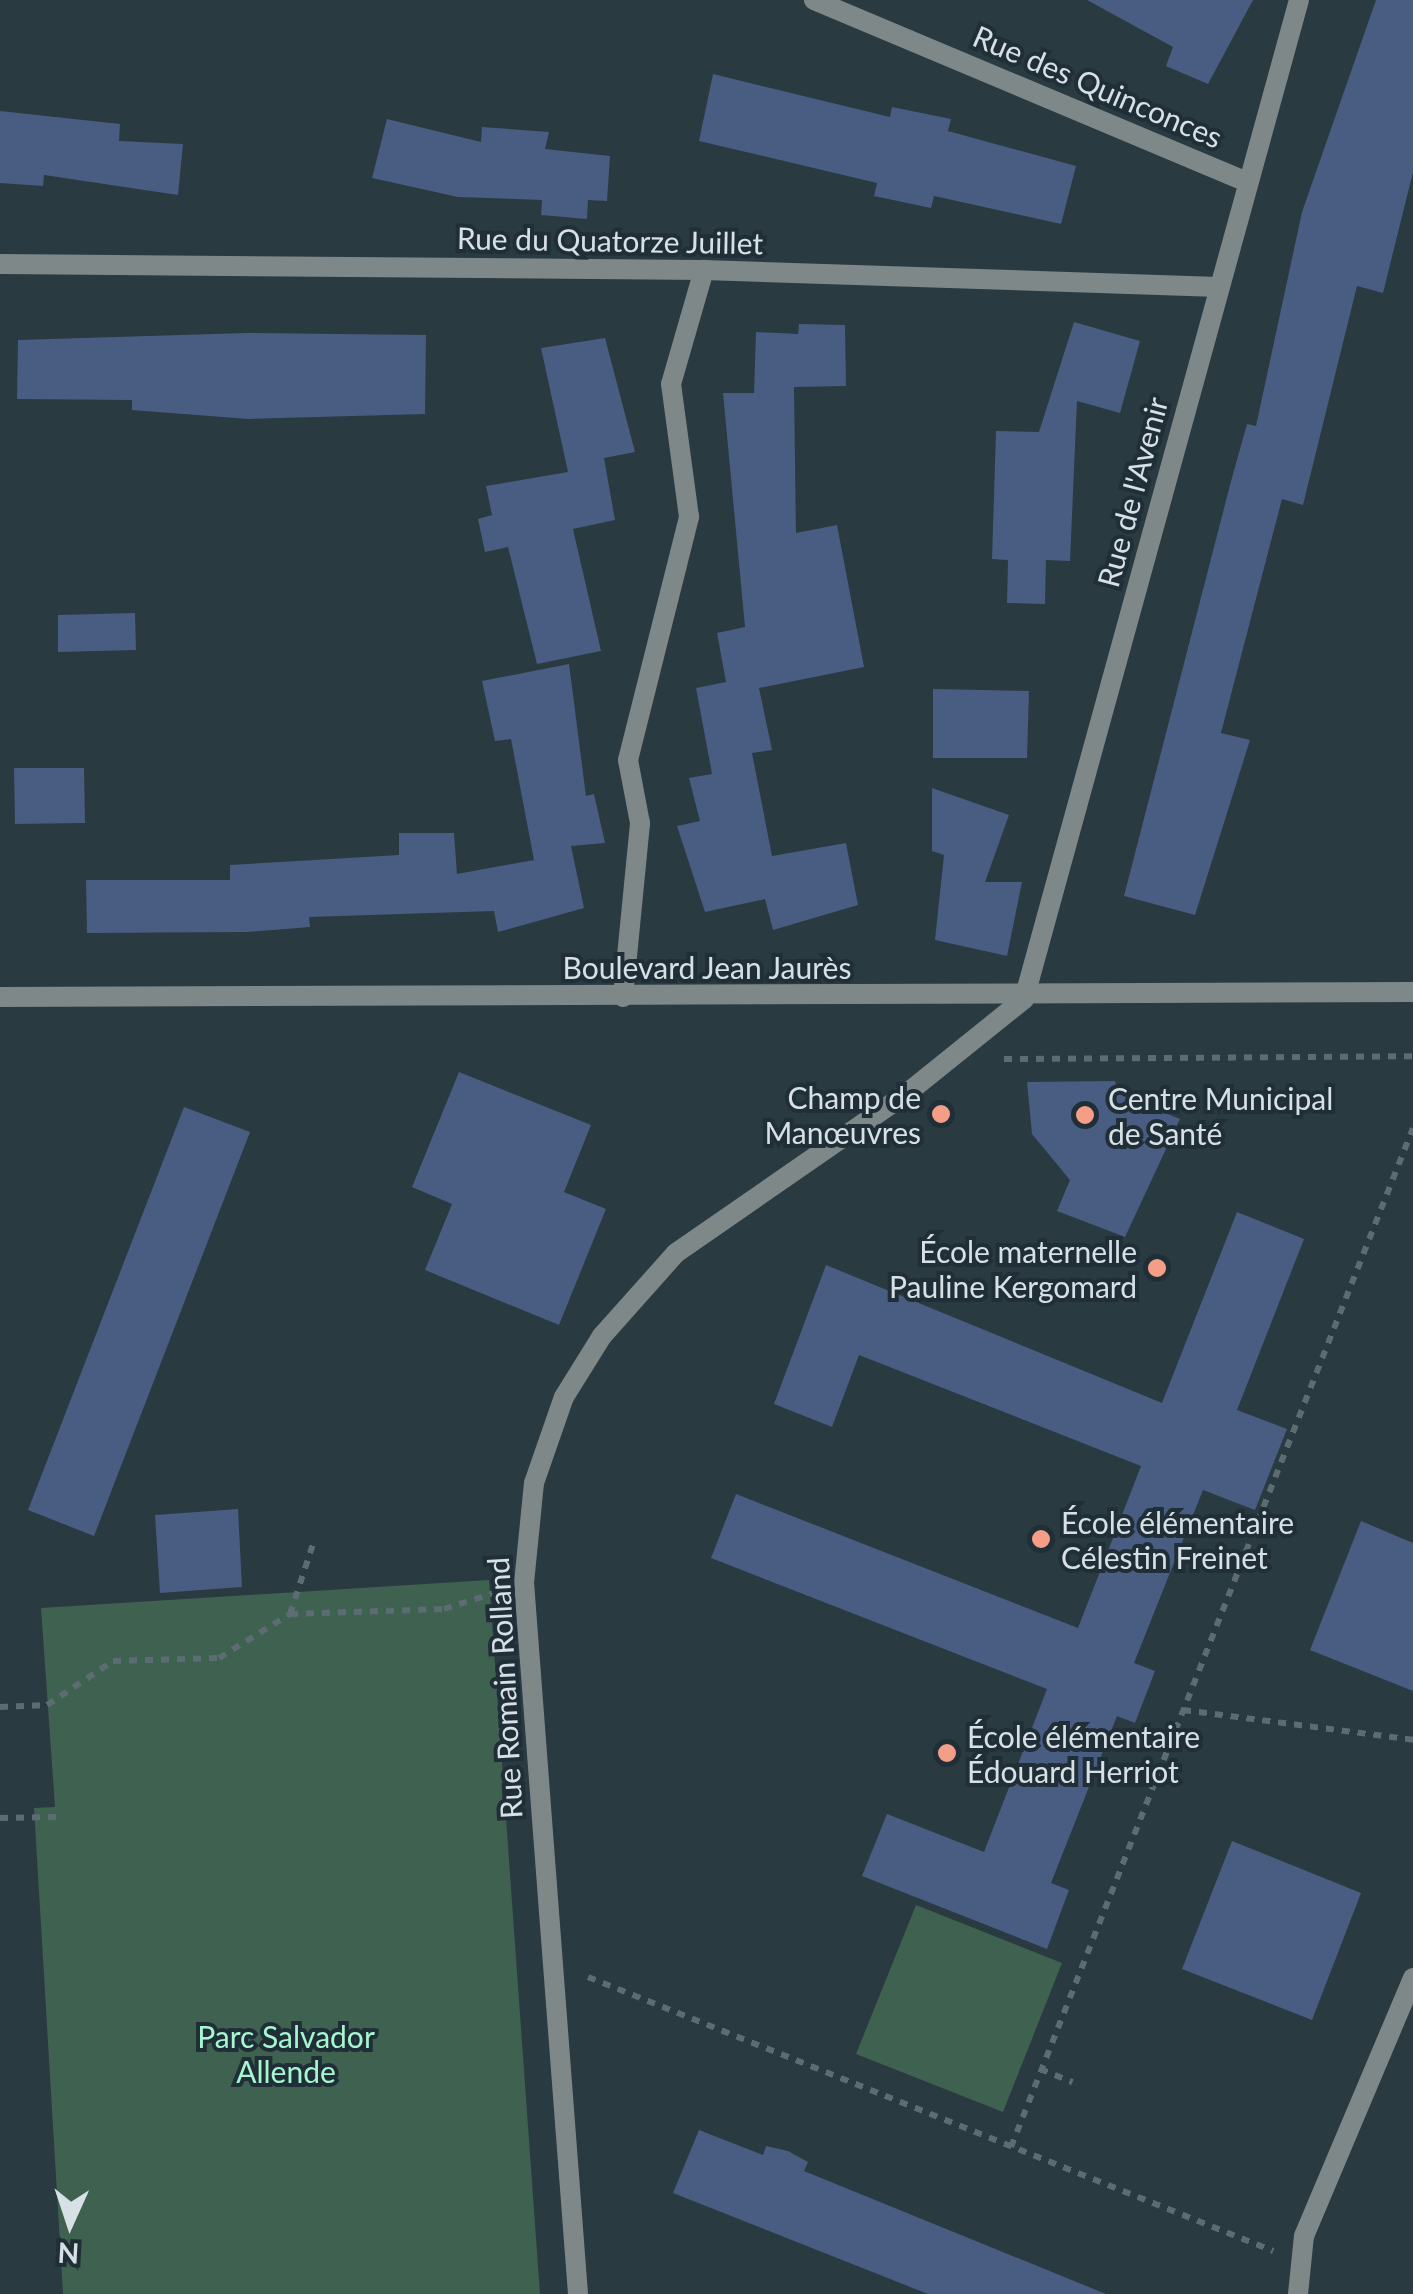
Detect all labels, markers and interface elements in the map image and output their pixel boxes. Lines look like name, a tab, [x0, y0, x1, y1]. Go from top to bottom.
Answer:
street label: Rue des Quinconces	[968, 17, 1228, 155]
street label: Rue du Quatorze Juillet	[456, 219, 764, 261]
street label: Rue de l'Avenir	[1089, 393, 1175, 591]
street label: Boulevard Jean Jaurès	[562, 949, 852, 985]
place label: Champ de Manœuvres	[764, 1079, 921, 1150]
place label: Centre Municipal de Santé	[1108, 1080, 1333, 1150]
marker: Centre Municipal de Santé	[1072, 1102, 1098, 1128]
marker: Champ de Manœuvres	[930, 1103, 952, 1125]
place label: École maternelle Pauline Kergomard	[889, 1233, 1137, 1304]
marker: École maternelle Pauline Kergomard	[1146, 1257, 1168, 1279]
place label: École élémentaire Célestin Freinet	[1061, 1504, 1294, 1574]
marker: École élémentaire Célestin Freinet	[1030, 1528, 1052, 1550]
street label: Rue Romain Rolland	[479, 1556, 529, 1820]
place label: École élémentaire Édouard Herriot	[967, 1718, 1200, 1788]
marker: École élémentaire Édouard Herriot	[936, 1742, 958, 1764]
park label: Parc Salvador Allende	[197, 2018, 375, 2088]
north arrow	[20, 2174, 120, 2274]
text: N	[57, 2236, 80, 2272]

